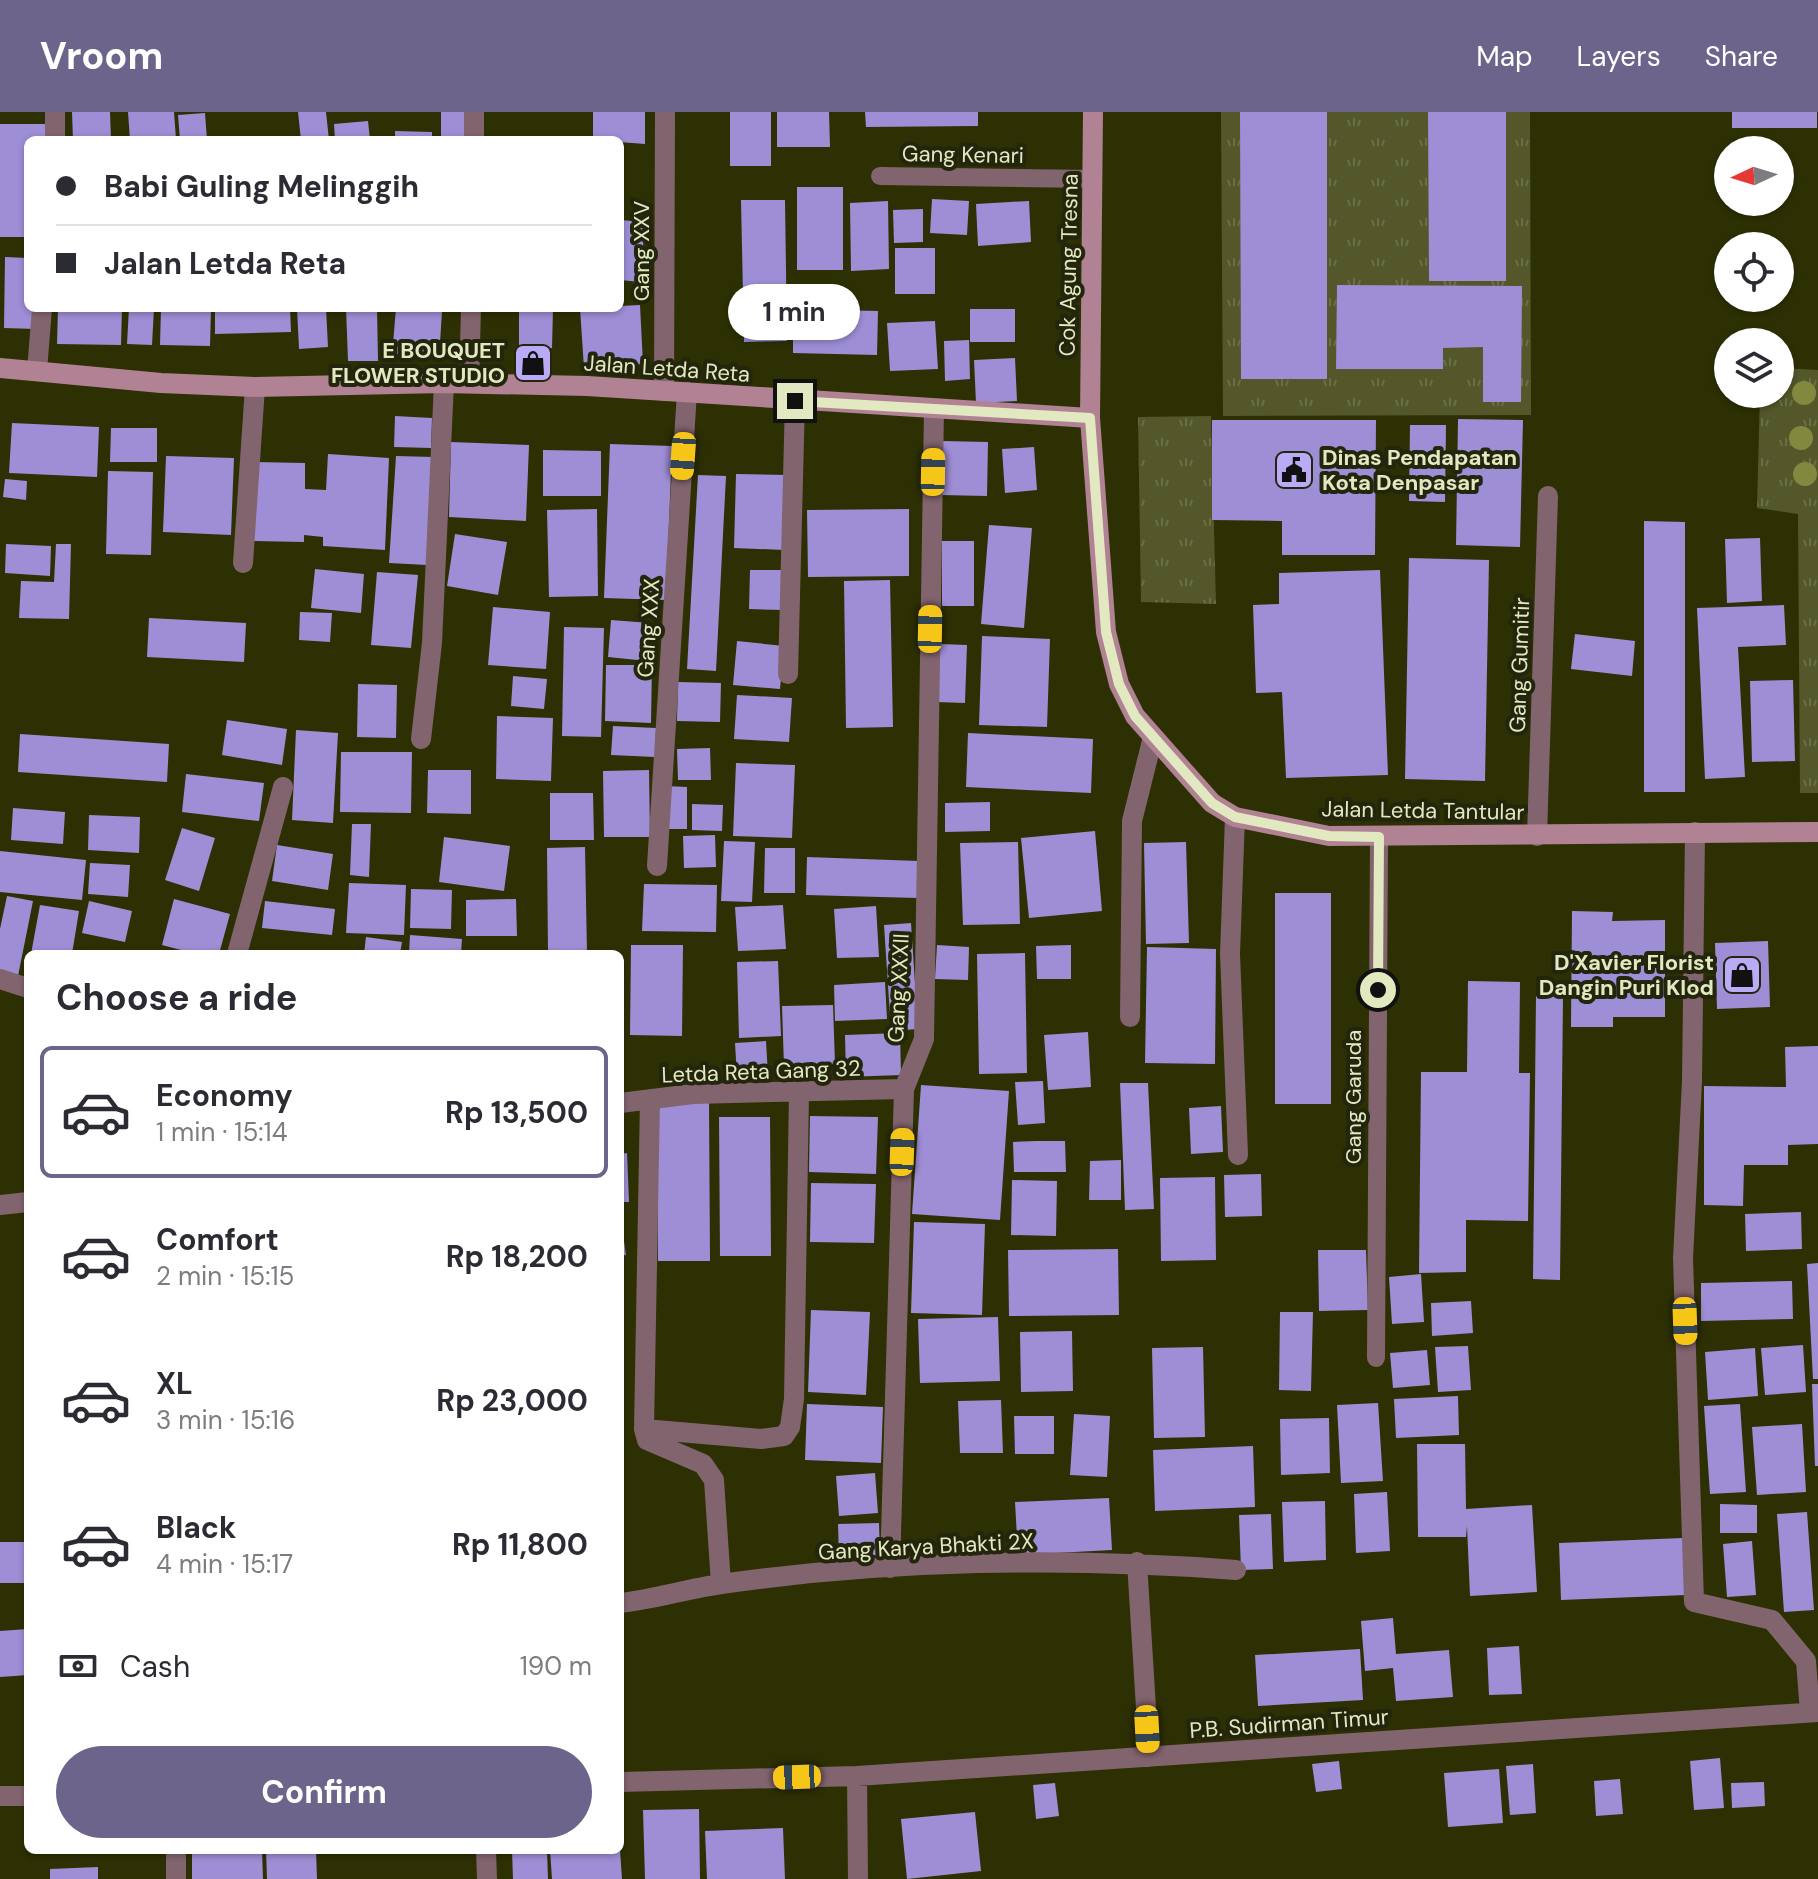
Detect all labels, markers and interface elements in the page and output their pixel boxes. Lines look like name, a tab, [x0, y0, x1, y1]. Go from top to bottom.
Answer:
text: Vroom	[40, 31, 163, 81]
text: Map	[1476, 38, 1533, 75]
text: Layers	[1577, 38, 1661, 75]
text: Share	[1705, 38, 1778, 75]
north arrow	[1714, 136, 1794, 216]
map controls	[1714, 136, 1794, 408]
street label: Gang Kenari	[902, 139, 1024, 170]
text: Babi Guling Melinggih	[104, 167, 419, 206]
street label: Cok Agung Tresna	[1052, 173, 1085, 357]
street label: Gang XXV	[627, 200, 656, 301]
button: locate	[1714, 232, 1794, 312]
text: Jalan Letda Reta	[104, 244, 346, 283]
callout: 1 min	[729, 285, 861, 341]
text: 1 min	[762, 295, 826, 329]
button: layers	[1714, 328, 1794, 408]
place label: E BOUQUET FLOWER STUDIO	[331, 336, 505, 390]
shop icon: E BOUQUET FLOWER STUDIO	[512, 342, 554, 384]
street label: Jalan Letda Reta	[583, 348, 751, 389]
route end	[777, 383, 813, 419]
car	[669, 431, 697, 481]
place label: Dinas Pendapatan Kota Denpasar	[1322, 443, 1517, 497]
car	[921, 448, 945, 496]
public building icon: Dinas Pendapatan Kota Denpasar	[1273, 449, 1315, 491]
street label: Gang XXX	[631, 578, 666, 679]
street label: Gang Gumitir	[1503, 597, 1536, 733]
car	[918, 605, 942, 653]
street label: Jalan Letda Tantular	[1321, 794, 1525, 827]
street label: Gang XXXII	[881, 933, 916, 1043]
place label: D'Xavier Florist Dangin Puri Klod	[1539, 948, 1714, 1002]
shop icon: D'Xavier Florist Dangin Puri Klod	[1721, 954, 1763, 996]
route start	[1360, 972, 1396, 1008]
text: Choose a ride	[56, 974, 297, 1021]
street label: Gang Garuda	[1339, 1030, 1368, 1164]
street label: Letda Reta Gang 32	[661, 1054, 861, 1089]
icon: car	[60, 1076, 132, 1148]
text: Economy	[156, 1076, 293, 1115]
text: Rp 13,500	[445, 1093, 588, 1132]
text: 1 min · 15:14	[156, 1115, 287, 1149]
car	[889, 1128, 915, 1176]
icon: car	[60, 1220, 132, 1292]
text: Comfort	[156, 1220, 279, 1259]
text: Rp 18,200	[446, 1237, 588, 1276]
text: 2 min · 15:15	[156, 1259, 294, 1293]
car	[1672, 1297, 1698, 1345]
icon: car	[60, 1364, 132, 1436]
text: XL	[156, 1364, 193, 1403]
text: Rp 23,000	[436, 1381, 588, 1420]
text: 3 min · 15:16	[156, 1403, 295, 1437]
icon: car	[60, 1508, 132, 1580]
text: Black	[156, 1508, 236, 1547]
text: Rp 11,800	[452, 1525, 588, 1564]
street label: Gang Karya Bhakti 2X	[817, 1526, 1035, 1567]
text: 4 min · 15:17	[156, 1547, 293, 1581]
icon: cash	[56, 1644, 100, 1688]
text: Cash	[120, 1647, 190, 1686]
text: 190 m	[520, 1649, 592, 1683]
street label: P.B. Sudirman Timur	[1188, 1702, 1390, 1745]
car	[1134, 1704, 1160, 1754]
button: Confirm	[56, 1746, 592, 1838]
car	[773, 1764, 821, 1790]

